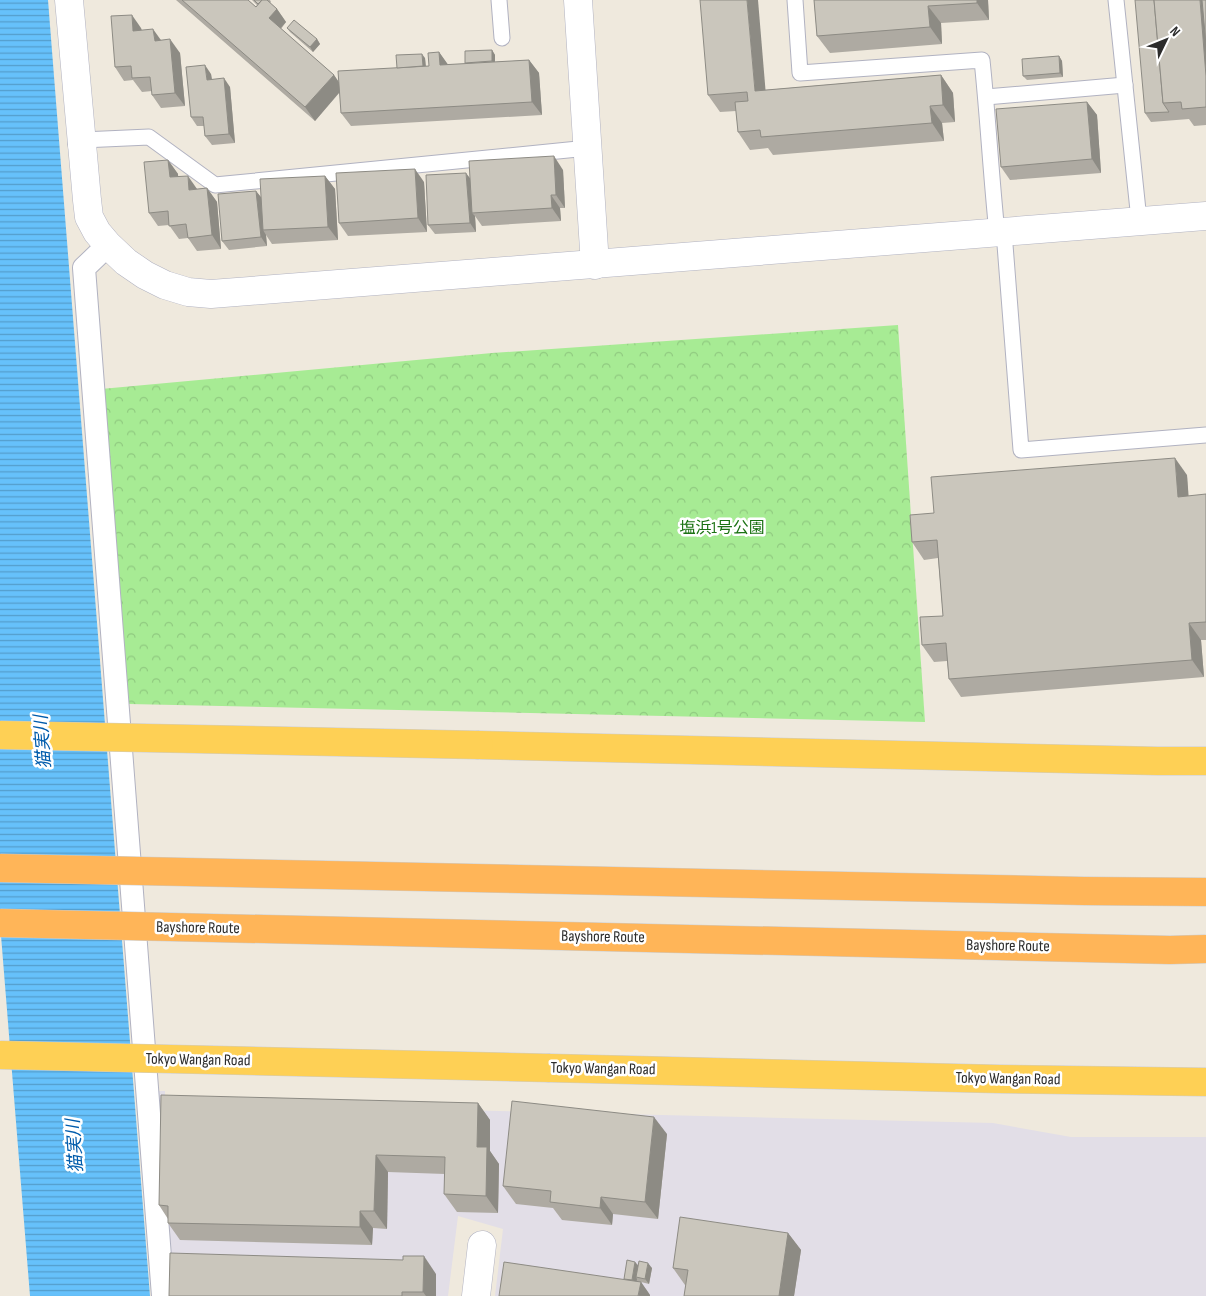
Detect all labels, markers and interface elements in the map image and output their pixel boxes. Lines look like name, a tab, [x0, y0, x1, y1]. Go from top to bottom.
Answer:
north arrow	[1141, 15, 1191, 65]
text: N	[1166, 23, 1184, 40]
park label: 塩浜1号公園	[679, 519, 765, 538]
water label: 猫実川	[31, 712, 55, 770]
street label: Bayshore Route	[156, 918, 240, 938]
street label: Bayshore Route	[561, 927, 645, 947]
street label: Bayshore Route	[966, 936, 1050, 956]
street label: Tokyo Wangan Road	[145, 1050, 251, 1070]
street label: Tokyo Wangan Road	[550, 1059, 656, 1079]
street label: Tokyo Wangan Road	[955, 1069, 1061, 1089]
water label: 猫実川	[63, 1116, 87, 1174]

